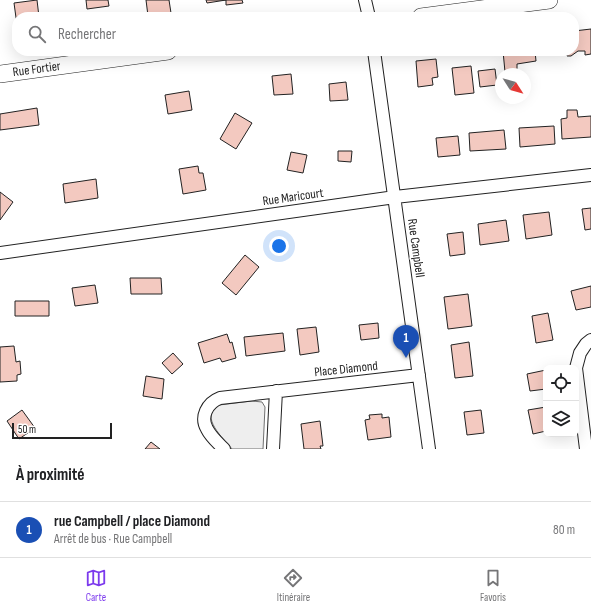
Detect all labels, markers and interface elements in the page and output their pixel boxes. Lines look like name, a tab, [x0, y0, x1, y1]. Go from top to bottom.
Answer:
search box	[12, 12, 579, 56]
icon: search	[26, 23, 48, 45]
text: Rechercher	[58, 25, 116, 44]
street label: Rue Fortier	[12, 58, 62, 80]
north arrow	[495, 68, 531, 104]
street label: Rue Maricourt	[261, 185, 325, 209]
street label: Rue Campbell	[404, 218, 428, 278]
your location	[269, 236, 289, 256]
pin: 1	[393, 325, 419, 358]
street label: Place Diamond	[313, 358, 379, 380]
map controls	[543, 365, 579, 437]
button: locate	[543, 365, 579, 401]
button: layers	[543, 401, 579, 437]
scale bar	[12, 421, 112, 440]
text: 50 m	[18, 423, 36, 436]
text: À proximité	[16, 465, 84, 485]
text: rue Campbell / place Diamond	[54, 512, 210, 531]
text: 1	[26, 522, 32, 538]
text: 80 m	[553, 522, 575, 538]
text: Arrêt de bus · Rue Campbell	[54, 531, 172, 547]
tab: Carte	[85, 567, 107, 604]
tab: Itinéraire	[277, 567, 310, 604]
tab: Favoris	[480, 567, 506, 604]

